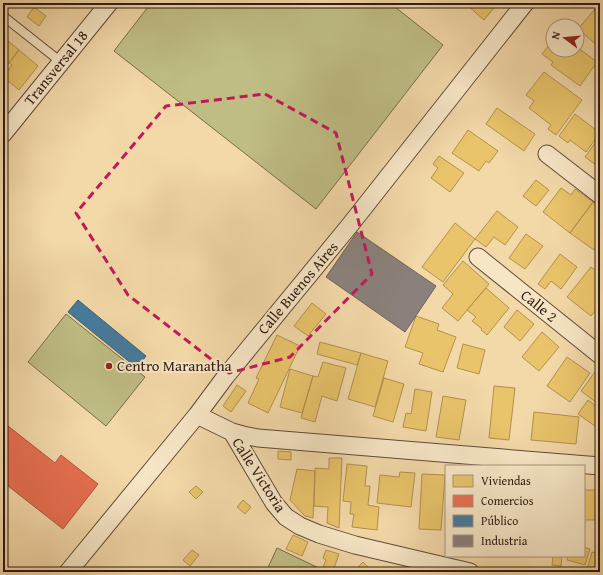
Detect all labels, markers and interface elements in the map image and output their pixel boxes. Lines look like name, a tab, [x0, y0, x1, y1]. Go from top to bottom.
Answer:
north arrow	[545, 18, 585, 58]
street label: Transversal 18	[19, 26, 92, 110]
text: N	[547, 29, 564, 41]
street label: Calle Buenos Aires	[253, 237, 343, 339]
street label: Calle 2	[517, 284, 562, 327]
place label: Centro Maranatha	[117, 355, 232, 376]
marker: Centro Maranatha	[104, 361, 114, 371]
street label: Calle Victoria	[227, 433, 291, 516]
legend	[445, 465, 585, 557]
text: Viviendas	[481, 472, 531, 489]
text: Comercios	[481, 492, 534, 509]
text: Público	[481, 512, 518, 529]
text: Industria	[481, 532, 528, 549]

